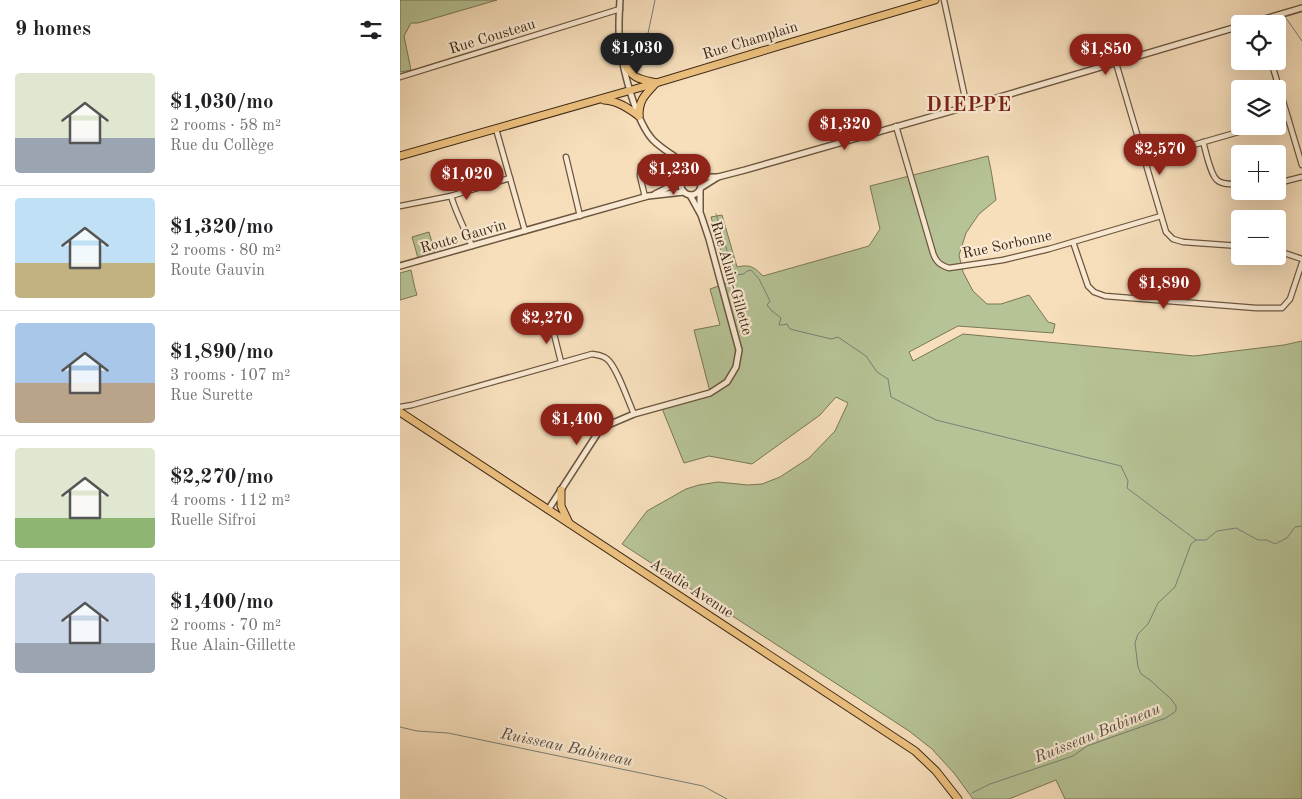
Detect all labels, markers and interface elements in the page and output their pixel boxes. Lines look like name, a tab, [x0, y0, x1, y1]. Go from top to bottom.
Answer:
map controls	[1231, 15, 1286, 265]
button: locate	[1231, 15, 1286, 70]
icon: filters	[357, 16, 385, 44]
street label: Rue Cousteau	[447, 17, 537, 58]
text: 9 homes	[15, 19, 91, 40]
street label: Rue Champlain	[701, 20, 800, 63]
pin: $1,030	[596, 32, 678, 75]
pin: $1,850	[1065, 34, 1147, 76]
text: $1,030	[612, 41, 662, 57]
text: $1,850	[1081, 42, 1131, 58]
button: layers	[1231, 80, 1286, 135]
text: $1,030/mo	[170, 92, 274, 113]
icon: home	[55, 93, 115, 153]
district label: DIEPPE	[926, 96, 1012, 116]
pin: $1,320	[804, 108, 886, 151]
text: $1,320	[820, 117, 870, 133]
text: 2 rooms · 58 m²	[170, 118, 281, 134]
pin: $2,570	[1119, 134, 1201, 176]
text: Rue du Collège	[170, 138, 274, 154]
text: $2,570	[1135, 142, 1185, 158]
button: +	[1231, 145, 1286, 200]
pin: $1,230	[633, 154, 715, 196]
pin: $1,020	[426, 158, 508, 201]
text: $1,230	[649, 162, 699, 178]
text: $1,020	[442, 167, 492, 183]
button: −	[1231, 210, 1286, 265]
text: $1,320/mo	[170, 217, 274, 238]
icon: home	[55, 218, 115, 278]
street label: Route Gauvin	[419, 218, 508, 257]
street label: Rue Alain-Gillette	[707, 220, 754, 337]
street label: Rue Sorbonne	[961, 229, 1053, 262]
text: 2 rooms · 80 m²	[170, 243, 281, 259]
text: Route Gauvin	[170, 263, 265, 279]
pin: $1,890	[1123, 268, 1205, 310]
text: $1,890	[1139, 276, 1189, 292]
pin: $2,270	[506, 302, 588, 345]
text: $2,270	[522, 311, 572, 327]
text: $1,890/mo	[170, 342, 274, 363]
icon: home	[55, 343, 115, 403]
text: 3 rooms · 107 m²	[170, 368, 290, 384]
text: Rue Surette	[170, 388, 253, 404]
pin: $1,400	[536, 404, 618, 446]
text: $1,400	[552, 412, 602, 428]
text: $2,270/mo	[170, 467, 274, 488]
icon: home	[55, 468, 115, 528]
text: 4 rooms · 112 m²	[170, 493, 290, 509]
text: Ruelle Sifroi	[170, 513, 256, 529]
street label: Acadie Avenue	[647, 557, 736, 622]
text: $1,400/mo	[170, 592, 274, 613]
icon: home	[55, 593, 115, 653]
text: 2 rooms · 70 m²	[170, 618, 281, 634]
text: Rue Alain-Gillette	[170, 638, 296, 654]
water label: Ruisseau Babineau	[1032, 701, 1163, 767]
water label: Ruisseau Babineau	[498, 726, 634, 770]

